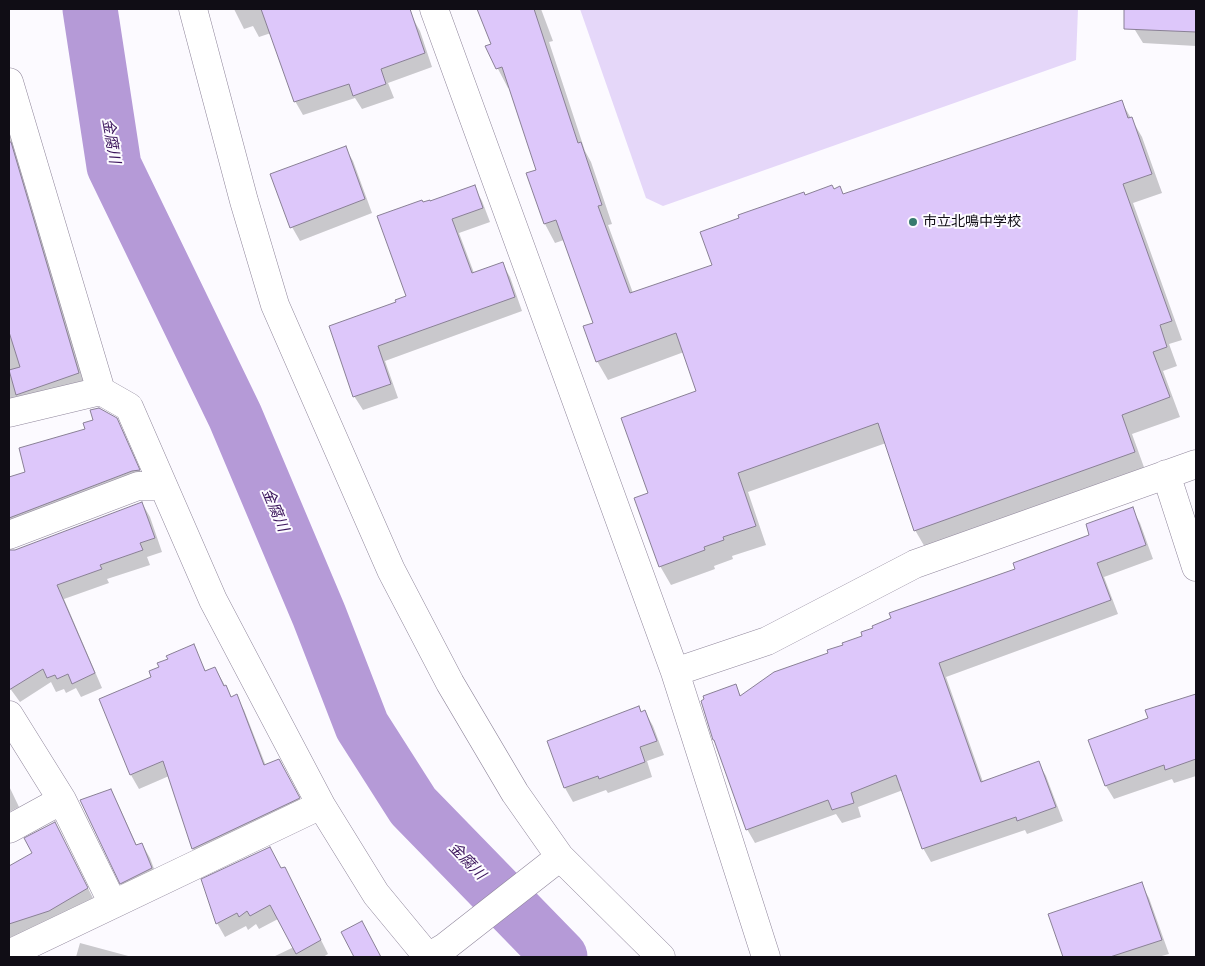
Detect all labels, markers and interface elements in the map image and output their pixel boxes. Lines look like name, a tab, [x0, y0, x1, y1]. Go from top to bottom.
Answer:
water label: 金腐川	[98, 117, 124, 165]
place label: 市立北鳴中学校	[923, 214, 1021, 230]
marker: 市立北鳴中学校	[907, 216, 919, 228]
water label: 金腐川	[258, 486, 292, 534]
water label: 金腐川	[445, 839, 489, 883]

